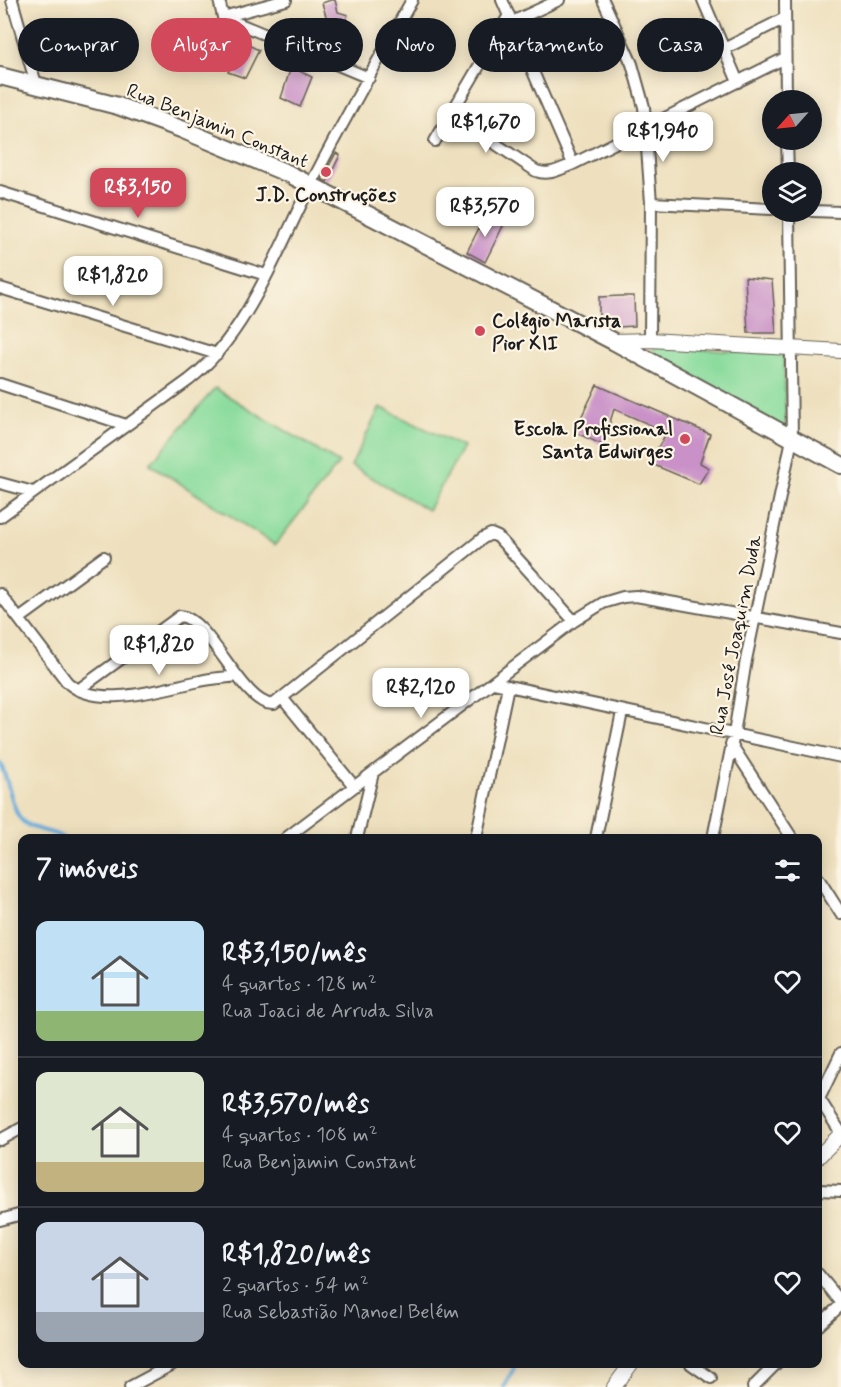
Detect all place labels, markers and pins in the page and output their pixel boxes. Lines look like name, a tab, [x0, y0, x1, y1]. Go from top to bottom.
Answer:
pin: R$1,670	[431, 103, 541, 154]
pin: R$1,940	[608, 112, 718, 163]
marker: J.D. Construções	[319, 165, 333, 179]
pin: R$3,150	[83, 168, 193, 219]
place label: J.D. Construções	[256, 182, 397, 209]
pin: R$3,570	[430, 187, 540, 238]
pin: R$1,820	[58, 256, 168, 307]
place label: Colégio Marista Pior XII	[492, 308, 621, 358]
marker: Colégio Marista Pior XII	[473, 324, 487, 338]
place label: Escola Profissional Santa Edwirges	[514, 416, 673, 466]
marker: Escola Profissional Santa Edwirges	[678, 432, 692, 446]
pin: R$1,820	[104, 625, 214, 676]
pin: R$2,120	[366, 668, 476, 719]

